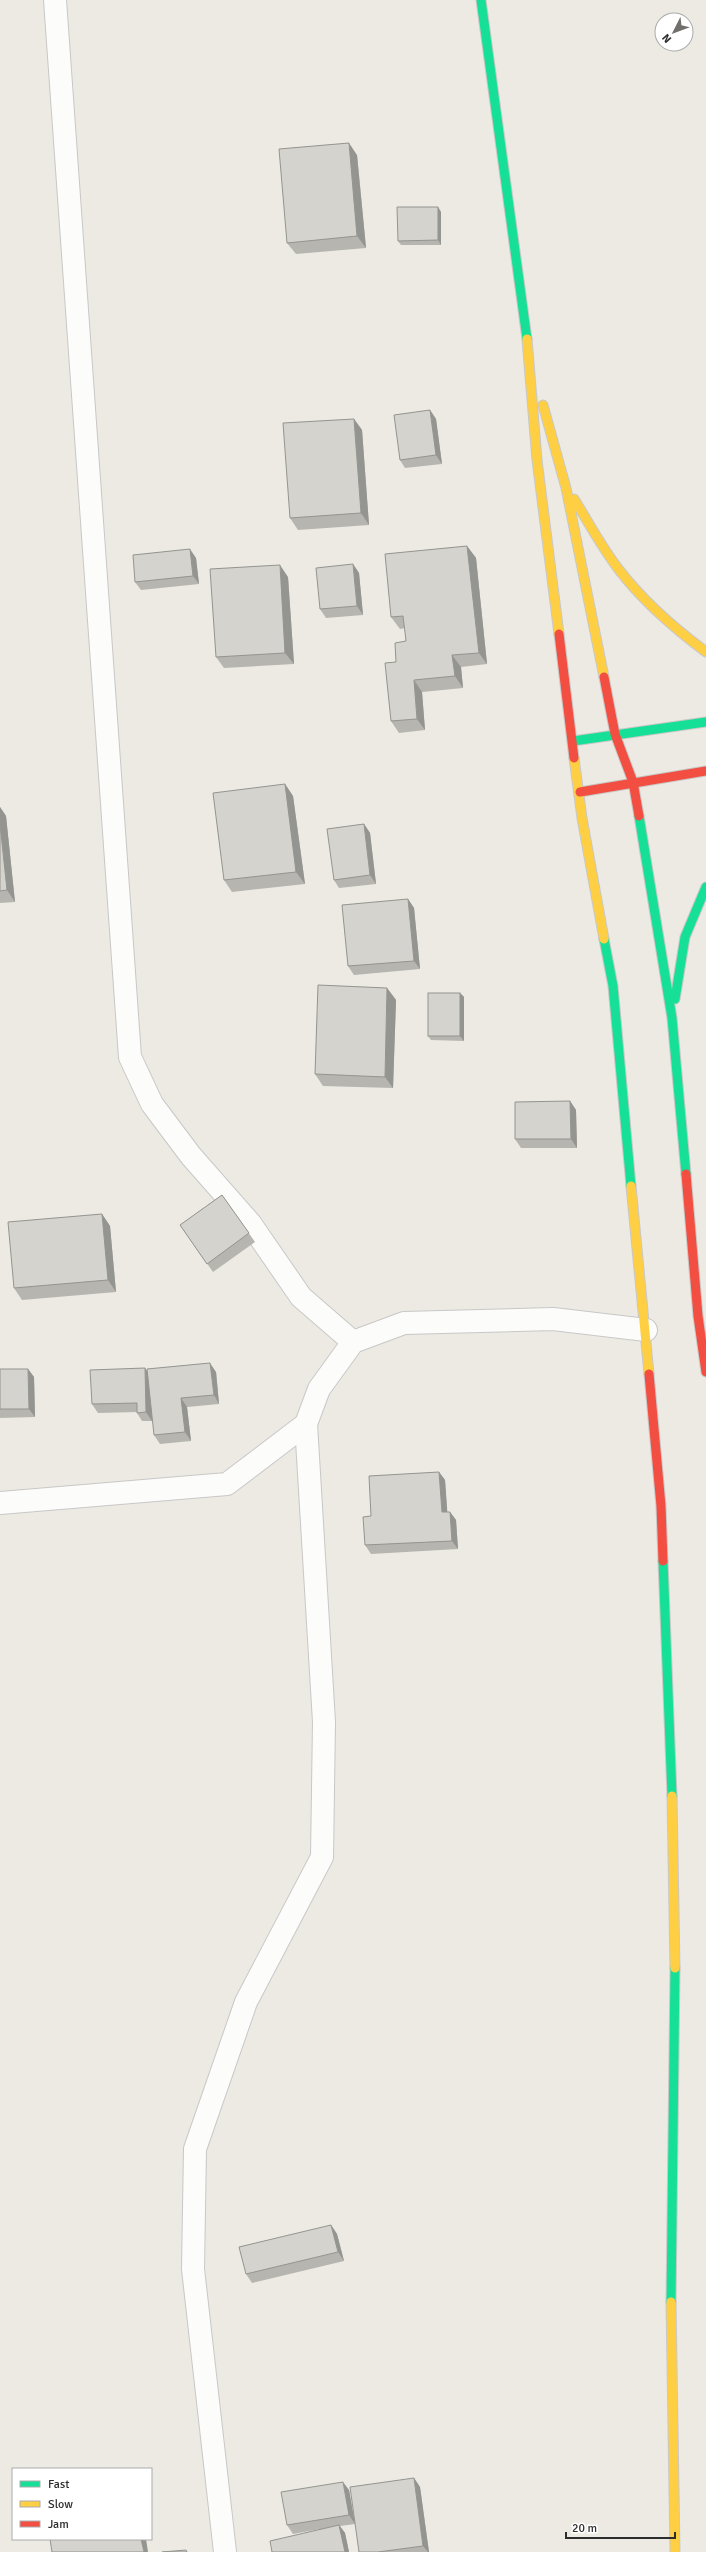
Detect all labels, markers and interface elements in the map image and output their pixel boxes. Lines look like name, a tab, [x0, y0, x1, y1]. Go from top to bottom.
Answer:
north arrow	[654, 12, 694, 52]
text: N	[660, 31, 674, 46]
legend	[12, 2468, 152, 2540]
text: Fast	[48, 2477, 69, 2492]
text: Slow	[48, 2497, 73, 2512]
scale bar	[566, 2514, 675, 2540]
text: Jam	[48, 2517, 69, 2532]
text: 20 m	[572, 2521, 597, 2536]

